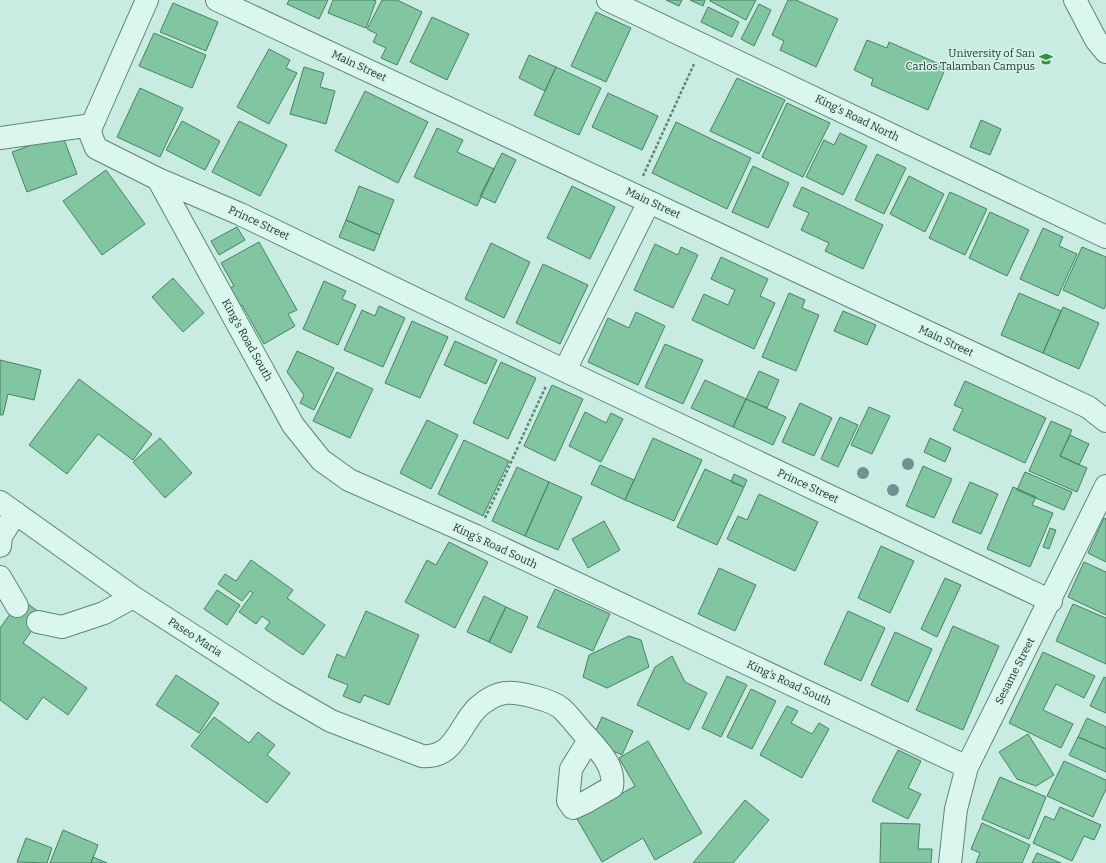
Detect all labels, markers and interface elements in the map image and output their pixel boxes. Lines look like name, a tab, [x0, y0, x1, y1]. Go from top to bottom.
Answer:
place label: University of San Carlos Talamban Campus	[906, 47, 1035, 73]
street label: Main Street	[329, 48, 389, 84]
school or university icon: University of San Carlos Talamban Campus	[1038, 51, 1054, 67]
street label: King's Road North	[813, 92, 901, 144]
street label: Main Street	[623, 185, 683, 221]
street label: Prince Street	[226, 203, 292, 243]
street label: King's Road South	[219, 297, 275, 383]
street label: Main Street	[916, 323, 976, 359]
street label: Prince Street	[775, 466, 841, 506]
street label: King's Road South	[451, 521, 540, 571]
street label: Paseo Maria	[166, 615, 224, 659]
street label: Sesame Street	[993, 635, 1037, 707]
street label: King's Road South	[745, 658, 834, 708]

